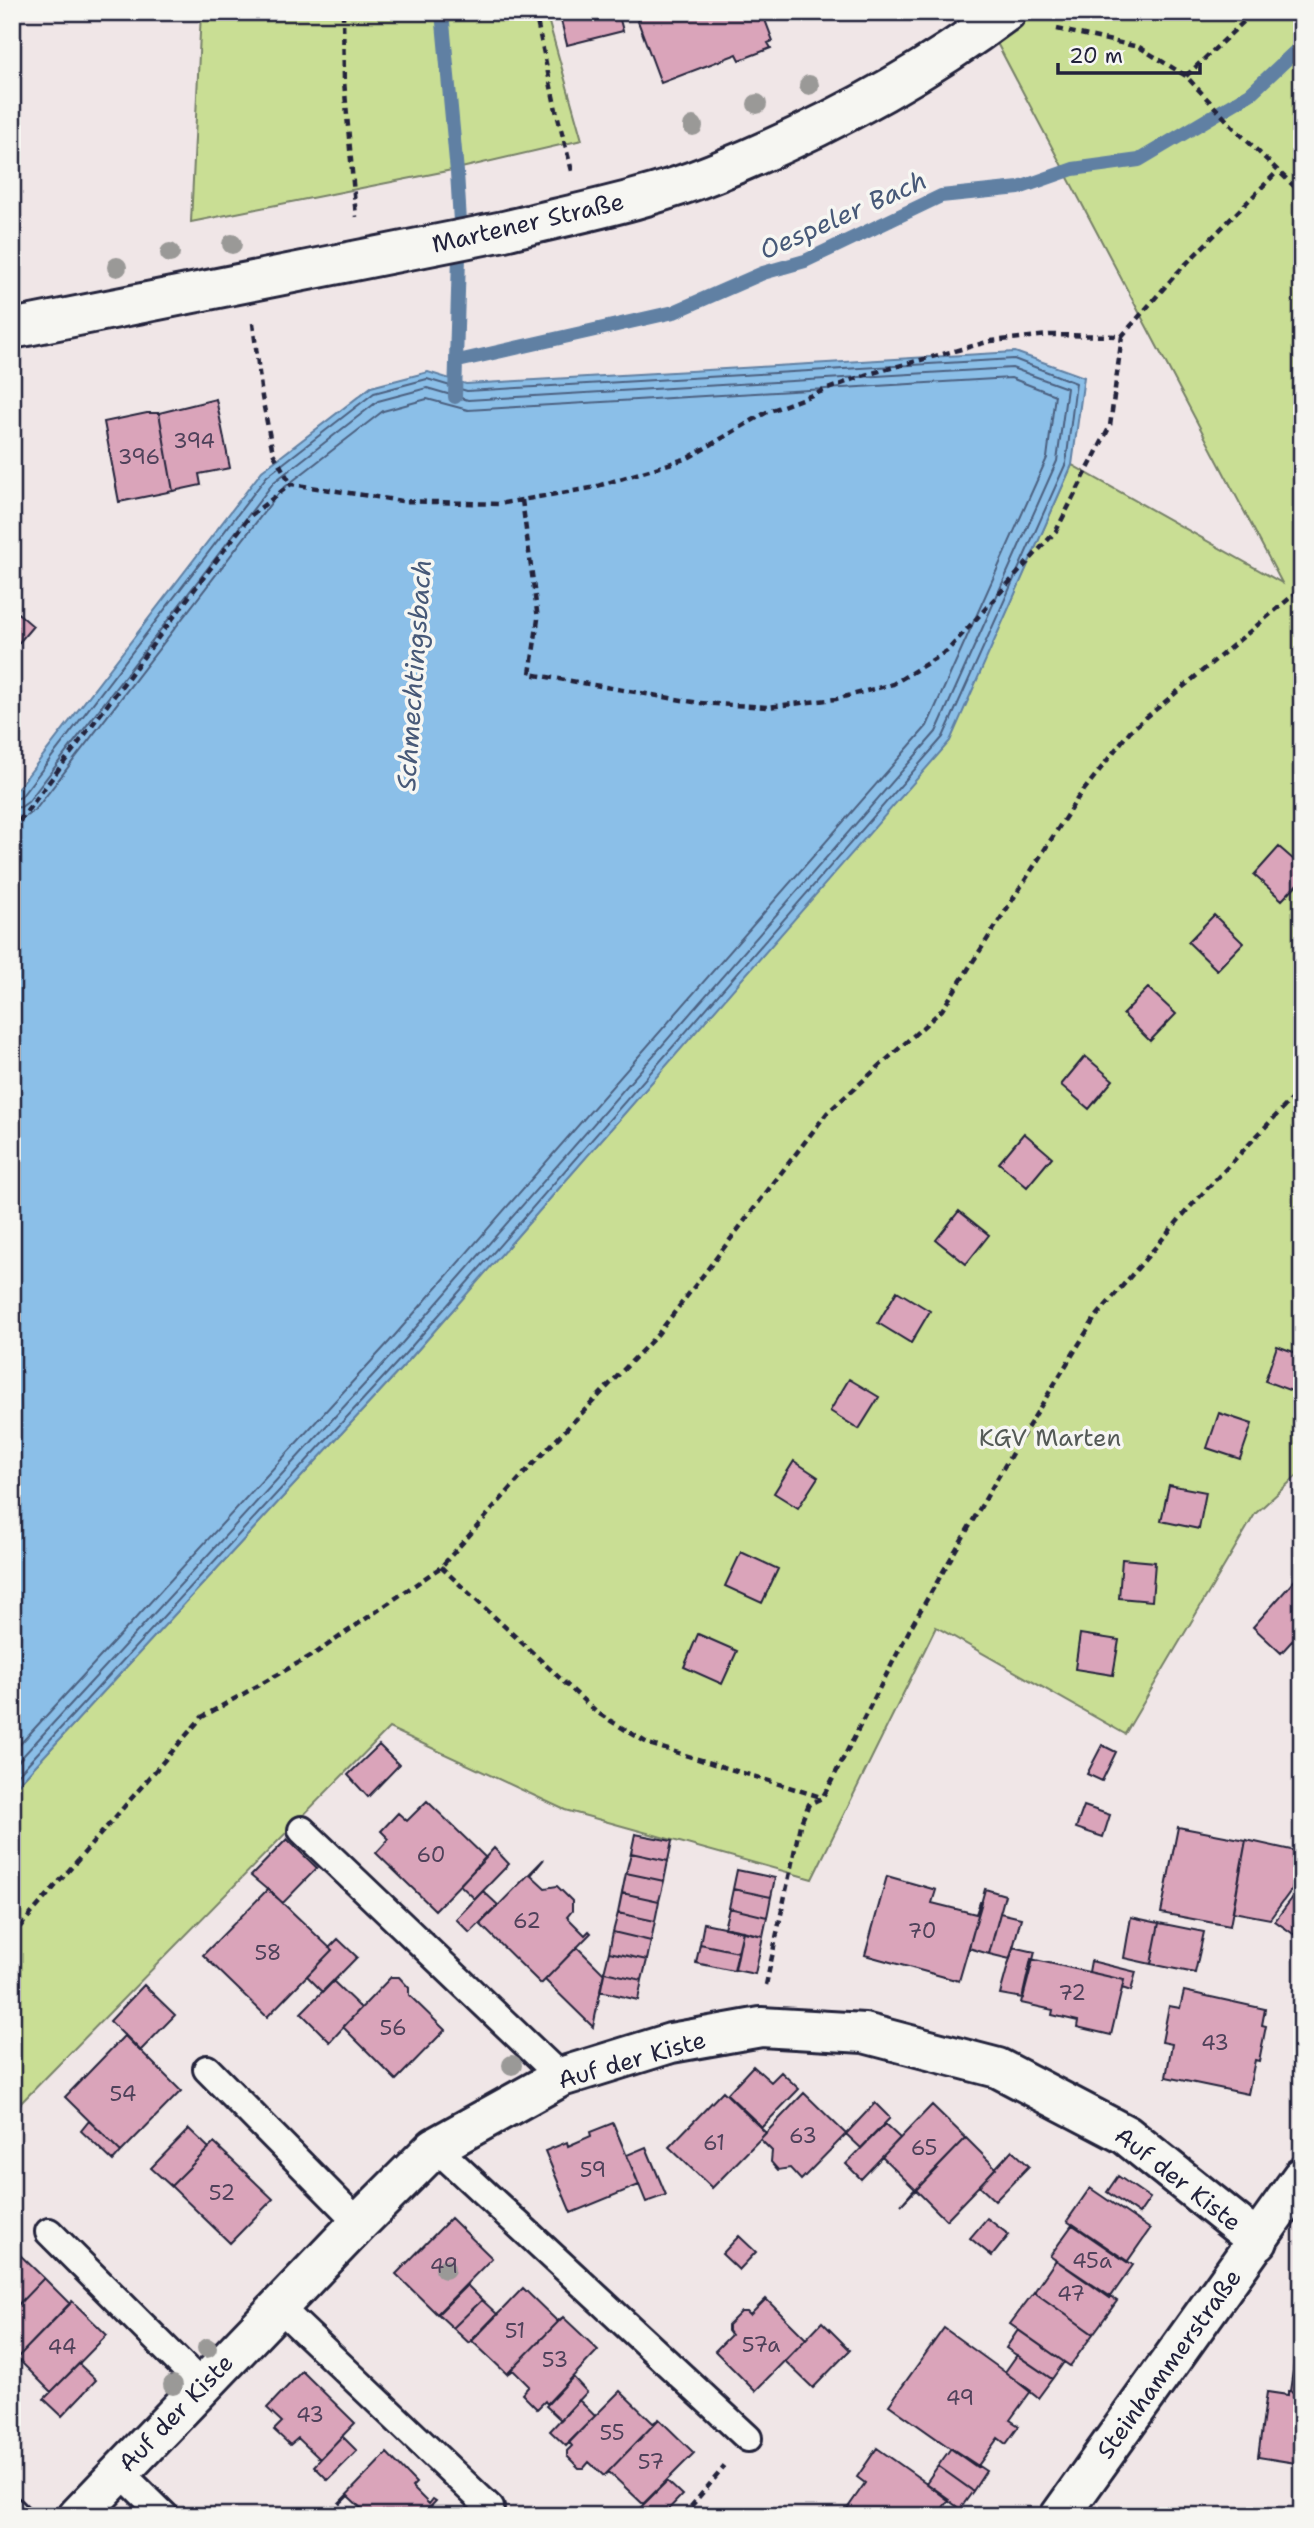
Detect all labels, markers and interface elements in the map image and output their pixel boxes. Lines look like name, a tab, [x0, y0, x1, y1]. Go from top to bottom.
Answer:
scale bar	[1058, 32, 1200, 76]
text: 20 m	[1069, 42, 1123, 70]
water label: Oespeler Bach	[754, 162, 932, 267]
street label: Martener Straße	[429, 185, 627, 261]
house number: 394	[173, 427, 215, 455]
house number: 396	[118, 443, 160, 471]
water label: Schmechtingsbach	[388, 558, 439, 792]
park label: KGV Marten	[979, 1422, 1121, 1454]
house number: 60	[417, 1841, 445, 1869]
house number: 62	[513, 1907, 541, 1935]
house number: 70	[908, 1917, 936, 1945]
house number: 58	[254, 1939, 282, 1967]
house number: 72	[1058, 1979, 1086, 2007]
house number: 56	[379, 2014, 407, 2042]
street label: Auf der Kiste	[554, 2024, 710, 2096]
house number: 43	[1201, 2029, 1229, 2057]
house number: 54	[109, 2080, 137, 2108]
street label: Auf der Kiste	[1108, 2120, 1248, 2238]
house number: 63	[789, 2122, 817, 2150]
house number: 61	[703, 2129, 725, 2157]
house number: 65	[911, 2134, 937, 2162]
house number: 59	[580, 2156, 606, 2184]
house number: 52	[209, 2179, 235, 2207]
house number: 45a	[1072, 2247, 1112, 2275]
house number: 49	[430, 2252, 458, 2280]
street label: Steinhammerstraße	[1089, 2263, 1249, 2465]
house number: 47	[1057, 2280, 1085, 2308]
house number: 51	[505, 2317, 525, 2345]
house number: 57a	[742, 2331, 780, 2359]
house number: 44	[48, 2333, 76, 2361]
house number: 53	[542, 2346, 568, 2374]
street label: Auf der Kiste	[112, 2347, 240, 2479]
house number: 49	[946, 2384, 974, 2412]
house number: 43	[296, 2401, 324, 2429]
house number: 55	[599, 2419, 625, 2447]
house number: 57	[638, 2448, 664, 2476]

